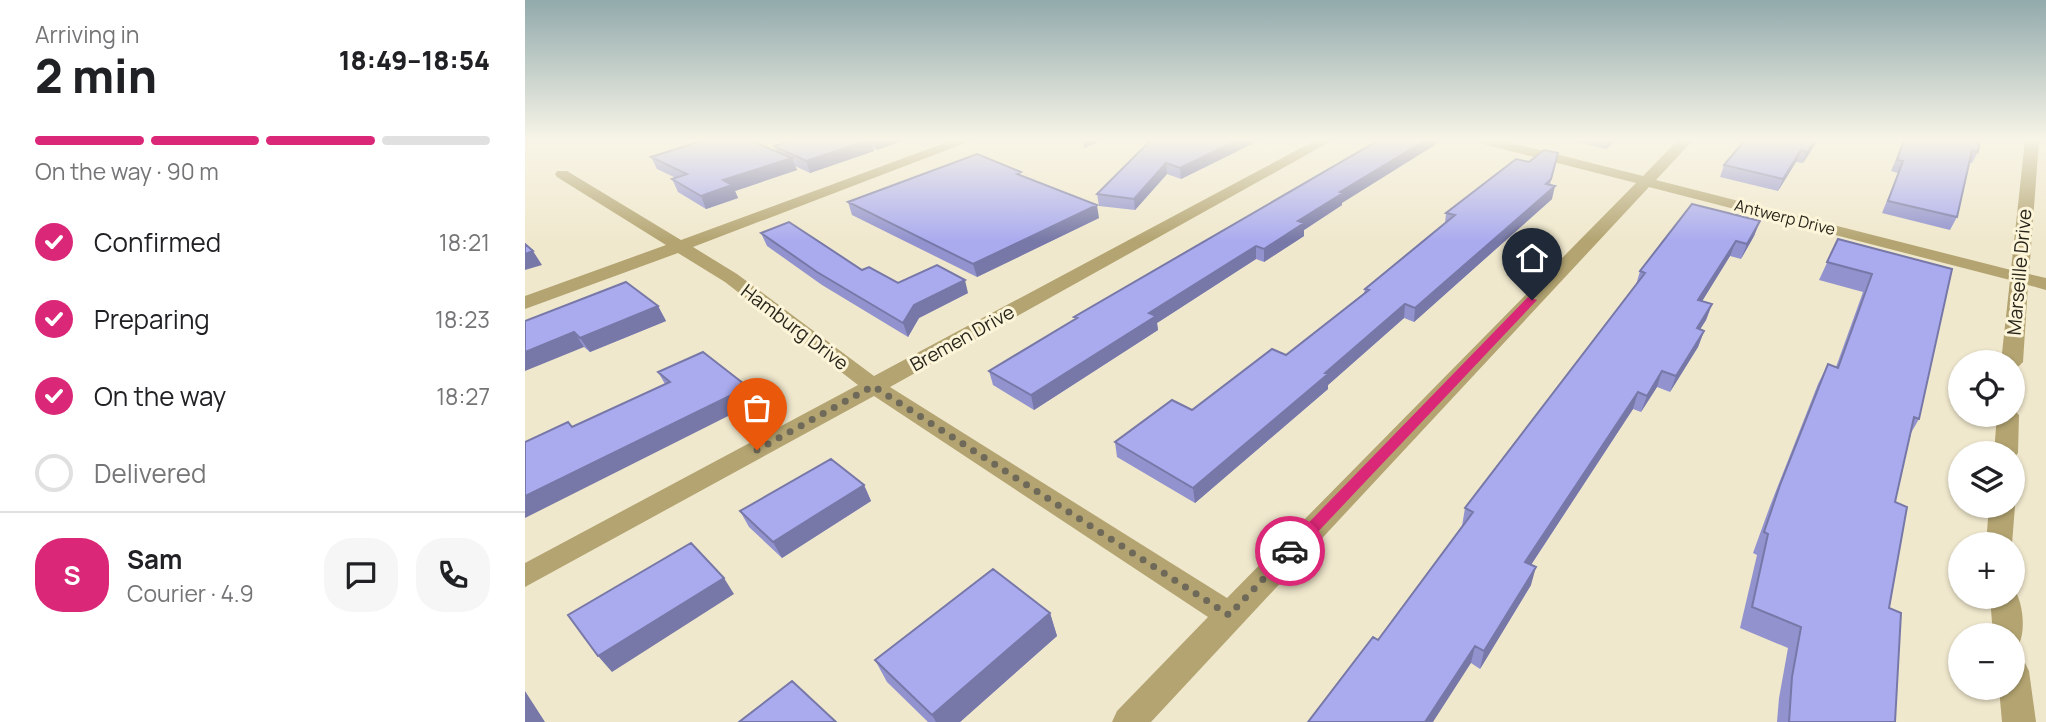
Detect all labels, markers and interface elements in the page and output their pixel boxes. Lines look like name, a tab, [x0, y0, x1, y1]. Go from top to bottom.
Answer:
text: Arriving in	[35, 18, 140, 50]
text: 18:49–18:54	[339, 42, 490, 78]
text: 2 min	[35, 44, 157, 107]
text: On the way · 90 m	[35, 155, 219, 187]
street label: Antwerp Drive	[1732, 194, 1838, 240]
street label: Marseille Drive	[2001, 208, 2037, 336]
icon: check	[35, 223, 73, 261]
text: Confirmed	[94, 224, 221, 260]
text: 18:21	[439, 226, 490, 258]
pin	[1502, 228, 1562, 300]
icon: home	[1513, 239, 1551, 277]
street label: Hamburg Drive	[736, 278, 854, 376]
street label: Bremen Drive	[905, 299, 1019, 377]
icon: check	[35, 300, 73, 338]
text: Preparing	[94, 301, 210, 337]
text: 18:23	[435, 303, 490, 335]
map controls	[1948, 350, 2025, 700]
button: locate	[1948, 350, 2025, 427]
icon: check	[35, 377, 73, 415]
text: On the way	[94, 378, 226, 414]
pin	[727, 378, 787, 450]
text: 18:27	[436, 380, 490, 412]
icon: bag	[738, 389, 776, 427]
button: layers	[1948, 441, 2025, 518]
text: Delivered	[94, 455, 206, 491]
courier	[1255, 516, 1325, 586]
icon: car	[1271, 532, 1309, 570]
button: +	[1948, 532, 2025, 609]
button: chat	[324, 538, 398, 612]
button: phone	[416, 538, 490, 612]
text: Sam	[127, 541, 182, 577]
text: S	[63, 557, 81, 593]
text: Courier · 4.9	[127, 577, 254, 609]
button: −	[1948, 623, 2025, 700]

